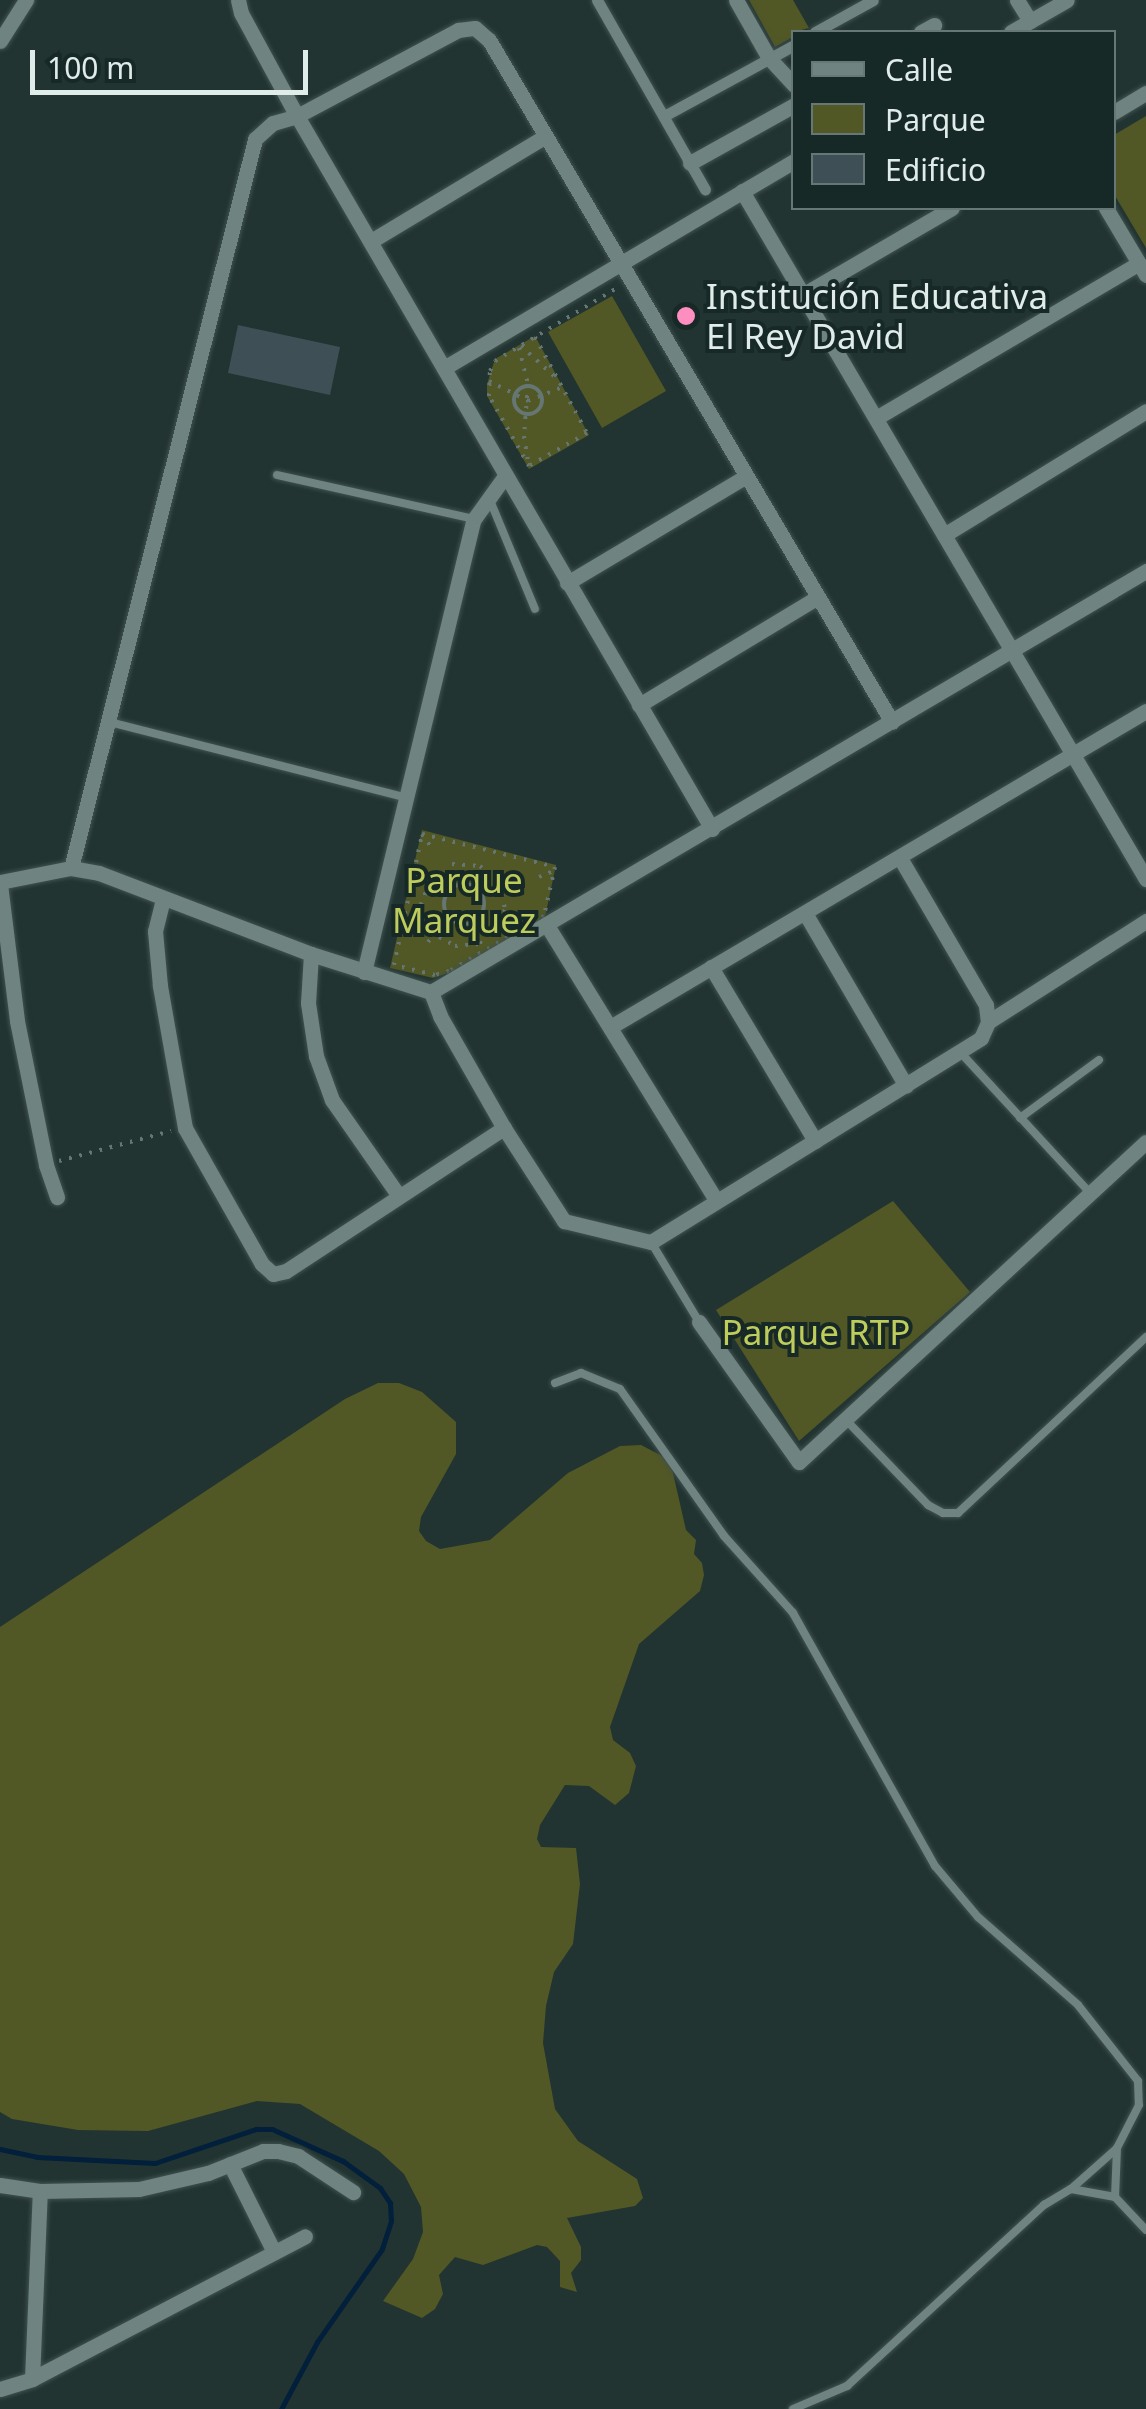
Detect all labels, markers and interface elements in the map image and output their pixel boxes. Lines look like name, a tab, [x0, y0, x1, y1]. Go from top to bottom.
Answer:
scale bar	[35, 30, 312, 92]
legend	[791, 30, 1116, 210]
text: 100 m	[47, 47, 134, 88]
text: Calle	[885, 49, 953, 90]
text: Parque	[885, 99, 986, 140]
text: Edificio	[885, 149, 986, 190]
place label: Institución Educativa El Rey David	[706, 275, 1048, 357]
marker: Institución Educativa El Rey David	[675, 305, 697, 327]
park label: Parque Marquez	[392, 859, 536, 941]
park label: Parque RTP	[722, 1311, 910, 1353]

